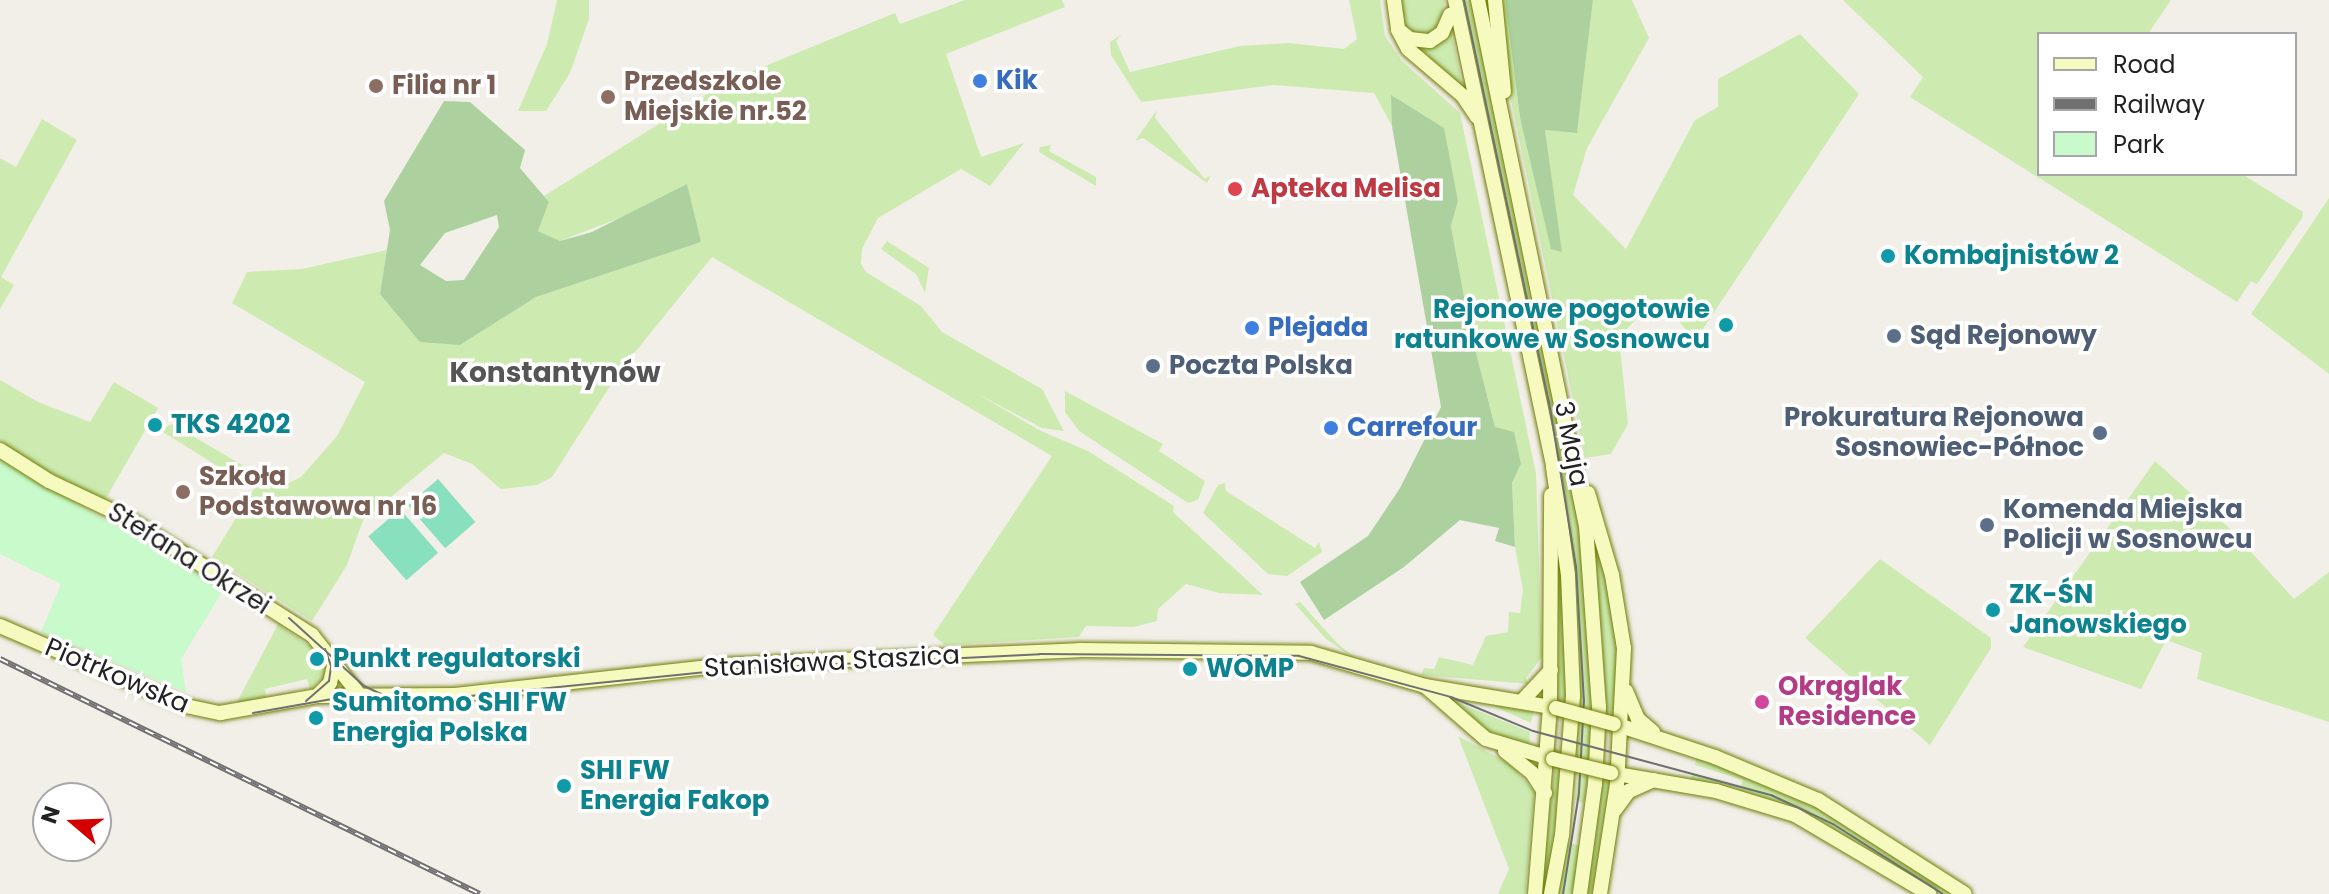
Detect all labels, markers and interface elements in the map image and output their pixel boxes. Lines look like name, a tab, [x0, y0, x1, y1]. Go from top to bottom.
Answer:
legend	[2037, 32, 2297, 176]
text: Road	[2113, 48, 2175, 81]
place label: Kik	[996, 65, 1038, 97]
place label: Przedszkole Miejskie nr.52	[624, 66, 807, 128]
place label: Filia nr 1	[392, 70, 496, 102]
marker: Kik	[971, 72, 989, 90]
marker: Filia nr 1	[367, 77, 385, 95]
marker: Przedszkole Miejskie nr.52	[599, 88, 617, 106]
text: Railway	[2113, 88, 2205, 121]
text: Park	[2113, 128, 2164, 161]
place label: Apteka Melisa	[1251, 173, 1441, 205]
marker: Apteka Melisa	[1226, 180, 1244, 198]
place label: Kombajnistów 2	[1904, 240, 2119, 272]
marker: Kombajnistów 2	[1879, 247, 1897, 265]
place label: Rejonowe pogotowie ratunkowe w Sosnowcu	[1394, 294, 1710, 356]
place label: Plejada	[1268, 312, 1369, 344]
marker: Rejonowe pogotowie ratunkowe w Sosnowcu	[1717, 316, 1735, 334]
marker: Plejada	[1243, 319, 1261, 337]
place label: Sąd Rejonowy	[1910, 320, 2097, 352]
marker: Sąd Rejonowy	[1885, 327, 1903, 345]
place label: Poczta Polska	[1169, 350, 1353, 382]
district label: Konstantynów	[449, 356, 661, 390]
marker: Poczta Polska	[1144, 357, 1162, 375]
street label: 3 Maja	[1547, 399, 1595, 489]
place label: Prokuratura Rejonowa Sosnowiec-Północ	[1784, 402, 2084, 464]
place label: TKS 4202	[171, 409, 290, 441]
place label: Carrefour	[1347, 412, 1477, 444]
marker: TKS 4202	[146, 416, 164, 434]
marker: Carrefour	[1322, 419, 1340, 437]
marker: Prokuratura Rejonowa Sosnowiec-Północ	[2091, 424, 2109, 442]
place label: Szkoła Podstawowa nr 16	[199, 461, 437, 522]
marker: Szkoła Podstawowa nr 16	[174, 483, 192, 501]
place label: Komenda Miejska Policji w Sosnowcu	[2003, 494, 2253, 556]
street label: Stefana Okrzei	[102, 496, 276, 622]
marker: Komenda Miejska Policji w Sosnowcu	[1978, 516, 1996, 534]
place label: ZK-ŚN Janowskiego	[2009, 579, 2187, 640]
marker: ZK-ŚN Janowskiego	[1984, 601, 2002, 619]
street label: Piotrkowska	[40, 632, 194, 720]
street label: Stanisława Staszica	[703, 640, 961, 684]
place label: Punkt regulatorski	[333, 643, 581, 675]
marker: Punkt regulatorski	[308, 650, 326, 668]
place label: WOMP	[1206, 653, 1294, 685]
marker: WOMP	[1181, 660, 1199, 678]
place label: Okrąglak Residence	[1778, 671, 1916, 732]
place label: Sumitomo SHI FW Energia Polska	[332, 687, 567, 748]
marker: Okrąglak Residence	[1753, 693, 1771, 711]
marker: Sumitomo SHI FW Energia Polska	[307, 709, 325, 727]
place label: SHI FW Energia Fakop	[580, 755, 769, 816]
marker: SHI FW Energia Fakop	[555, 777, 573, 795]
north arrow	[32, 782, 112, 862]
text: N	[33, 802, 68, 828]

